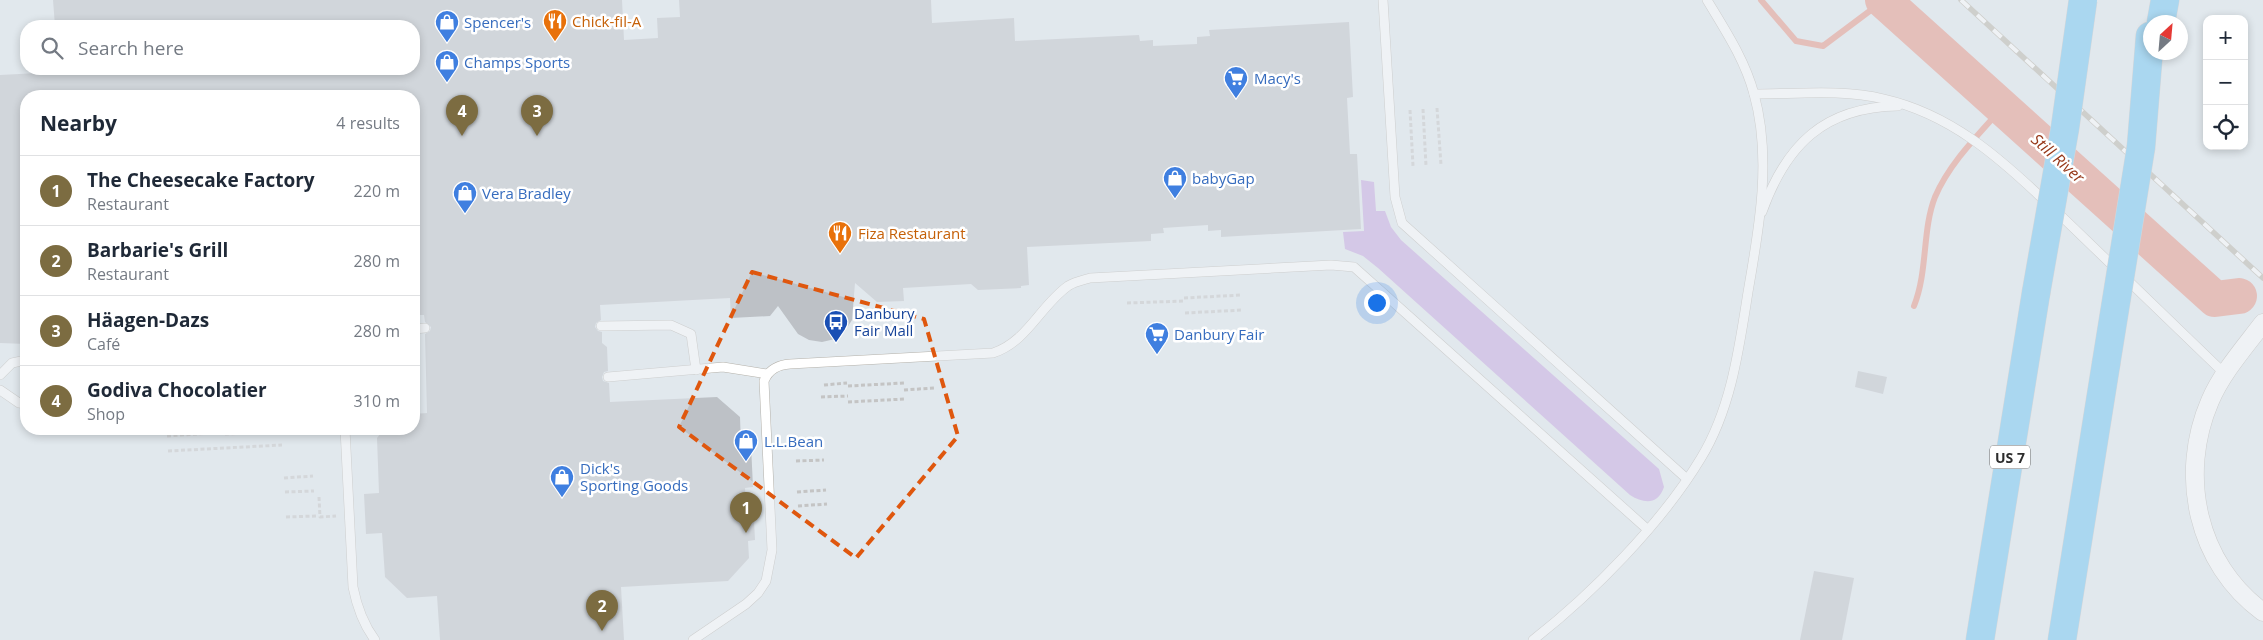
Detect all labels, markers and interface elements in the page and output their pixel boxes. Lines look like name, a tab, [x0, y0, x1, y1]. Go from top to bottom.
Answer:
restaurant icon: Chick-fil-A	[542, 8, 568, 42]
shop icon: Spencer's	[434, 9, 460, 43]
place label: Chick-fil-A	[572, 11, 642, 31]
place label: Spencer's	[464, 12, 531, 32]
north arrow	[2143, 15, 2188, 60]
map controls	[2203, 15, 2248, 150]
button: +	[2203, 15, 2248, 60]
search box	[20, 20, 420, 75]
icon: search	[38, 34, 66, 62]
text: Search here	[78, 35, 184, 61]
shop icon: Champs Sports	[434, 49, 460, 83]
place label: Champs Sports	[464, 52, 570, 72]
button: −	[2203, 60, 2248, 105]
supermarket icon: Macy's	[1223, 65, 1249, 99]
place label: Macy's	[1254, 68, 1301, 88]
pin: 4	[446, 95, 478, 136]
pin: 3	[521, 95, 553, 136]
button: locate	[2203, 105, 2248, 150]
text: Nearby	[40, 109, 117, 137]
text: 4 results	[336, 112, 400, 134]
water label: Still River	[2027, 128, 2090, 188]
shop icon: babyGap	[1162, 165, 1188, 199]
text: The Cheesecake Factory	[87, 167, 315, 193]
place label: babyGap	[1192, 168, 1255, 188]
text: 1	[51, 180, 61, 202]
text: 220 m	[354, 180, 400, 202]
shop icon: Vera Bradley	[452, 180, 478, 214]
place label: Vera Bradley	[482, 183, 571, 203]
text: Restaurant	[87, 193, 169, 215]
restaurant icon: Fiza Restaurant	[827, 220, 853, 254]
place label: Fiza Restaurant	[858, 223, 966, 243]
text: Barbarie's Grill	[87, 237, 228, 263]
text: 2	[51, 250, 61, 272]
text: 280 m	[354, 250, 400, 272]
text: Restaurant	[87, 263, 169, 285]
your location	[1364, 290, 1390, 316]
place label: Danbury Fair Mall	[854, 303, 915, 340]
text: Häagen-Dazs	[87, 307, 209, 333]
bus stop icon: Danbury Fair Mall	[823, 309, 849, 343]
text: 3	[51, 320, 61, 342]
text: 280 m	[354, 320, 400, 342]
supermarket icon: Danbury Fair	[1144, 321, 1170, 355]
place label: Danbury Fair	[1174, 324, 1264, 344]
text: Café	[87, 333, 120, 355]
text: Godiva Chocolatier	[87, 377, 267, 403]
text: 4	[51, 390, 61, 412]
text: 310 m	[354, 390, 400, 412]
text: Shop	[87, 403, 125, 425]
shop icon: L.L.Bean	[733, 428, 759, 462]
place label: L.L.Bean	[764, 431, 823, 451]
road number: US 7	[1990, 446, 2030, 468]
place label: Dick's Sporting Goods	[580, 458, 688, 495]
shop icon: Dick's Sporting Goods	[549, 464, 575, 498]
pin: 1	[730, 492, 762, 533]
pin: 2	[586, 590, 618, 631]

